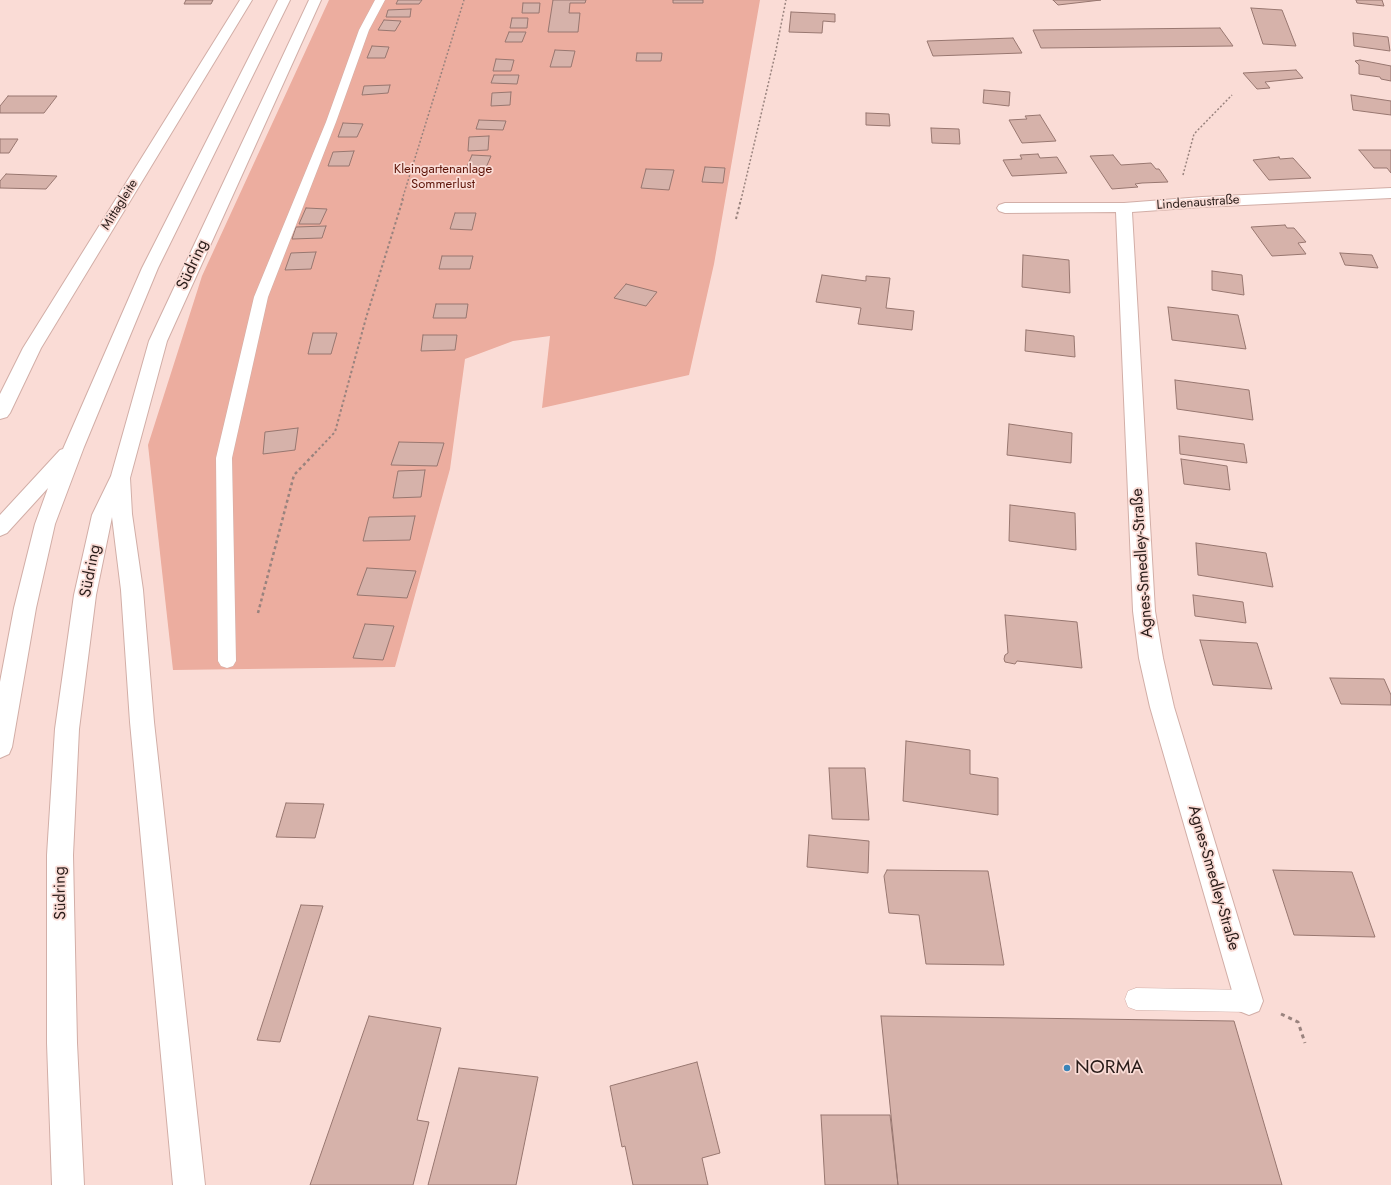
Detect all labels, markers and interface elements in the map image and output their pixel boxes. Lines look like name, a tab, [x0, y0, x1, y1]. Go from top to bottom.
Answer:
park label: Kleingartenanlage Sommerlust	[394, 162, 492, 193]
street label: Mittagleite	[98, 177, 142, 233]
street label: Lindenaustraße	[1156, 192, 1240, 214]
street label: Südring	[173, 237, 213, 293]
street label: Agnes-Smedley-Straße	[1128, 488, 1158, 638]
street label: Südring	[76, 543, 106, 599]
street label: Agnes-Smedley-Straße	[1183, 803, 1243, 953]
street label: Südring	[51, 866, 71, 920]
place label: NORMA	[1075, 1057, 1143, 1079]
marker: NORMA	[1062, 1063, 1072, 1073]

